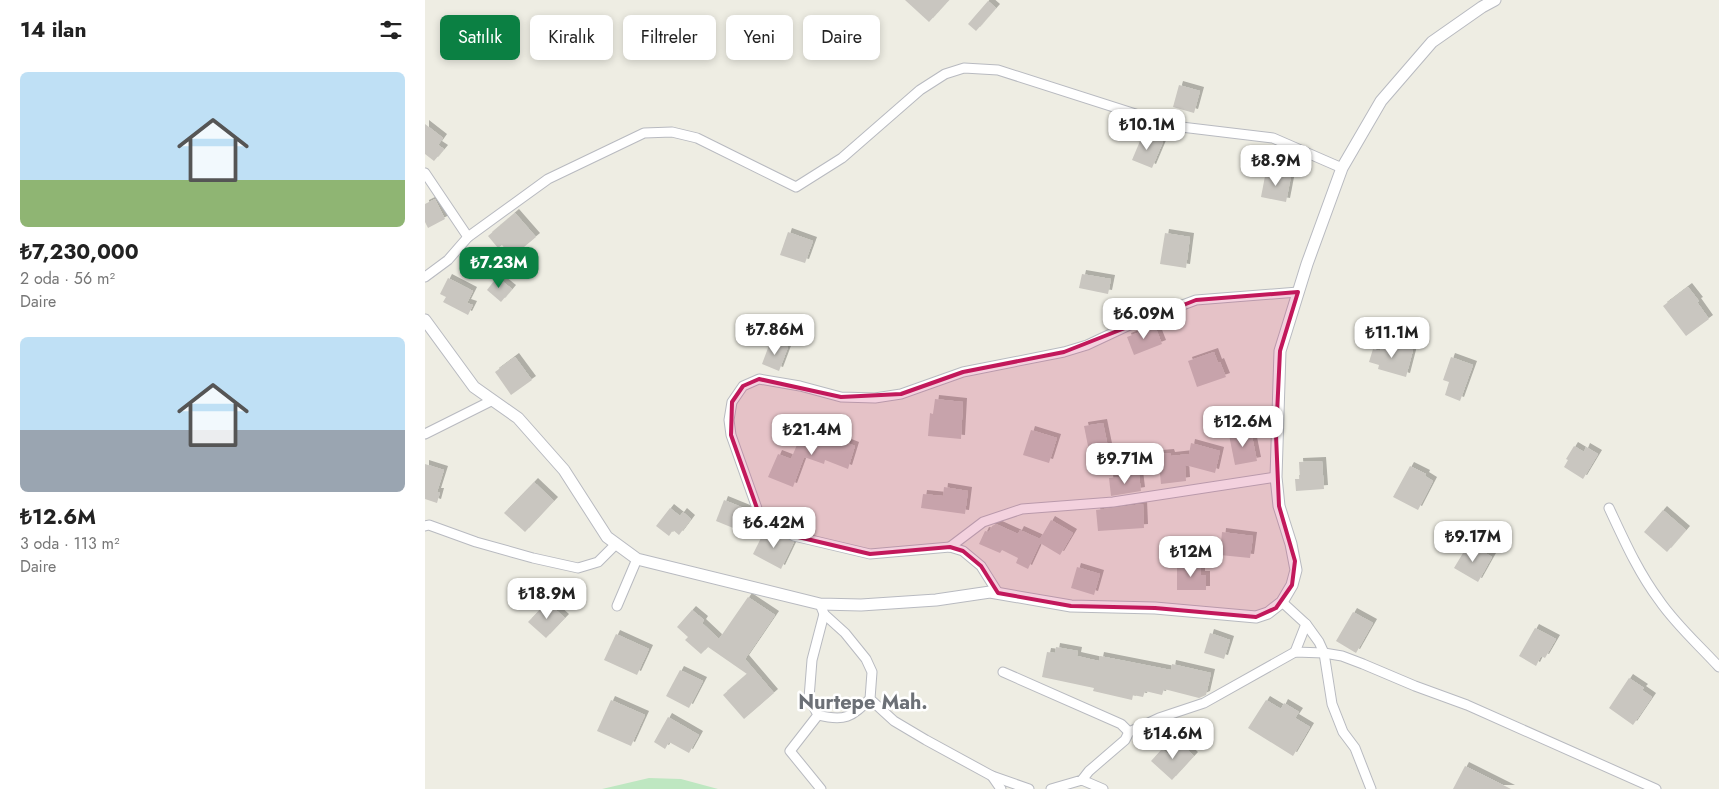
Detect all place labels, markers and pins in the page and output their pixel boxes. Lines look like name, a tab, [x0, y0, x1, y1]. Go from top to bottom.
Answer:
pin: ₺10.1M	[1106, 108, 1188, 151]
pin: ₺8.9M	[1241, 144, 1311, 187]
pin: ₺7.23M	[458, 246, 540, 289]
pin: ₺6.09M	[1103, 298, 1185, 340]
pin: ₺7.86M	[734, 314, 816, 356]
pin: ₺11.1M	[1351, 316, 1433, 359]
pin: ₺12.6M	[1202, 406, 1284, 448]
pin: ₺21.4M	[771, 414, 853, 456]
pin: ₺9.71M	[1084, 442, 1166, 485]
pin: ₺6.42M	[733, 506, 815, 549]
pin: ₺9.17M	[1432, 520, 1514, 563]
pin: ₺12M	[1161, 536, 1221, 578]
pin: ₺18.9M	[506, 578, 588, 620]
pin: ₺14.6M	[1132, 718, 1214, 760]

